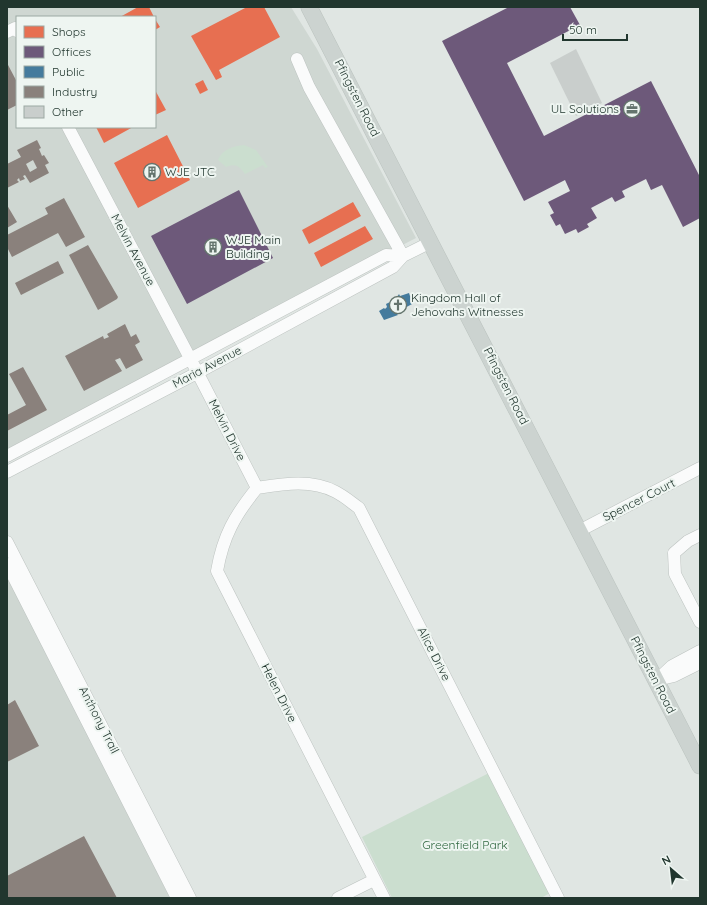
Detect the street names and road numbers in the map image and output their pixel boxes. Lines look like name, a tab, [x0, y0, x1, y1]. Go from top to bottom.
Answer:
street label: Pfingsten Road	[332, 57, 383, 139]
street label: Melvin Avenue	[108, 211, 159, 288]
street label: Maria Avenue	[170, 342, 244, 391]
street label: Pfingsten Road	[481, 345, 532, 427]
street label: Melvin Drive	[206, 396, 249, 463]
street label: Spencer Court	[600, 475, 677, 524]
street label: Alice Drive	[415, 624, 454, 683]
street label: Pfingsten Road	[628, 634, 679, 716]
street label: Helen Drive	[258, 661, 301, 725]
street label: Anthony Trail	[76, 684, 123, 756]

